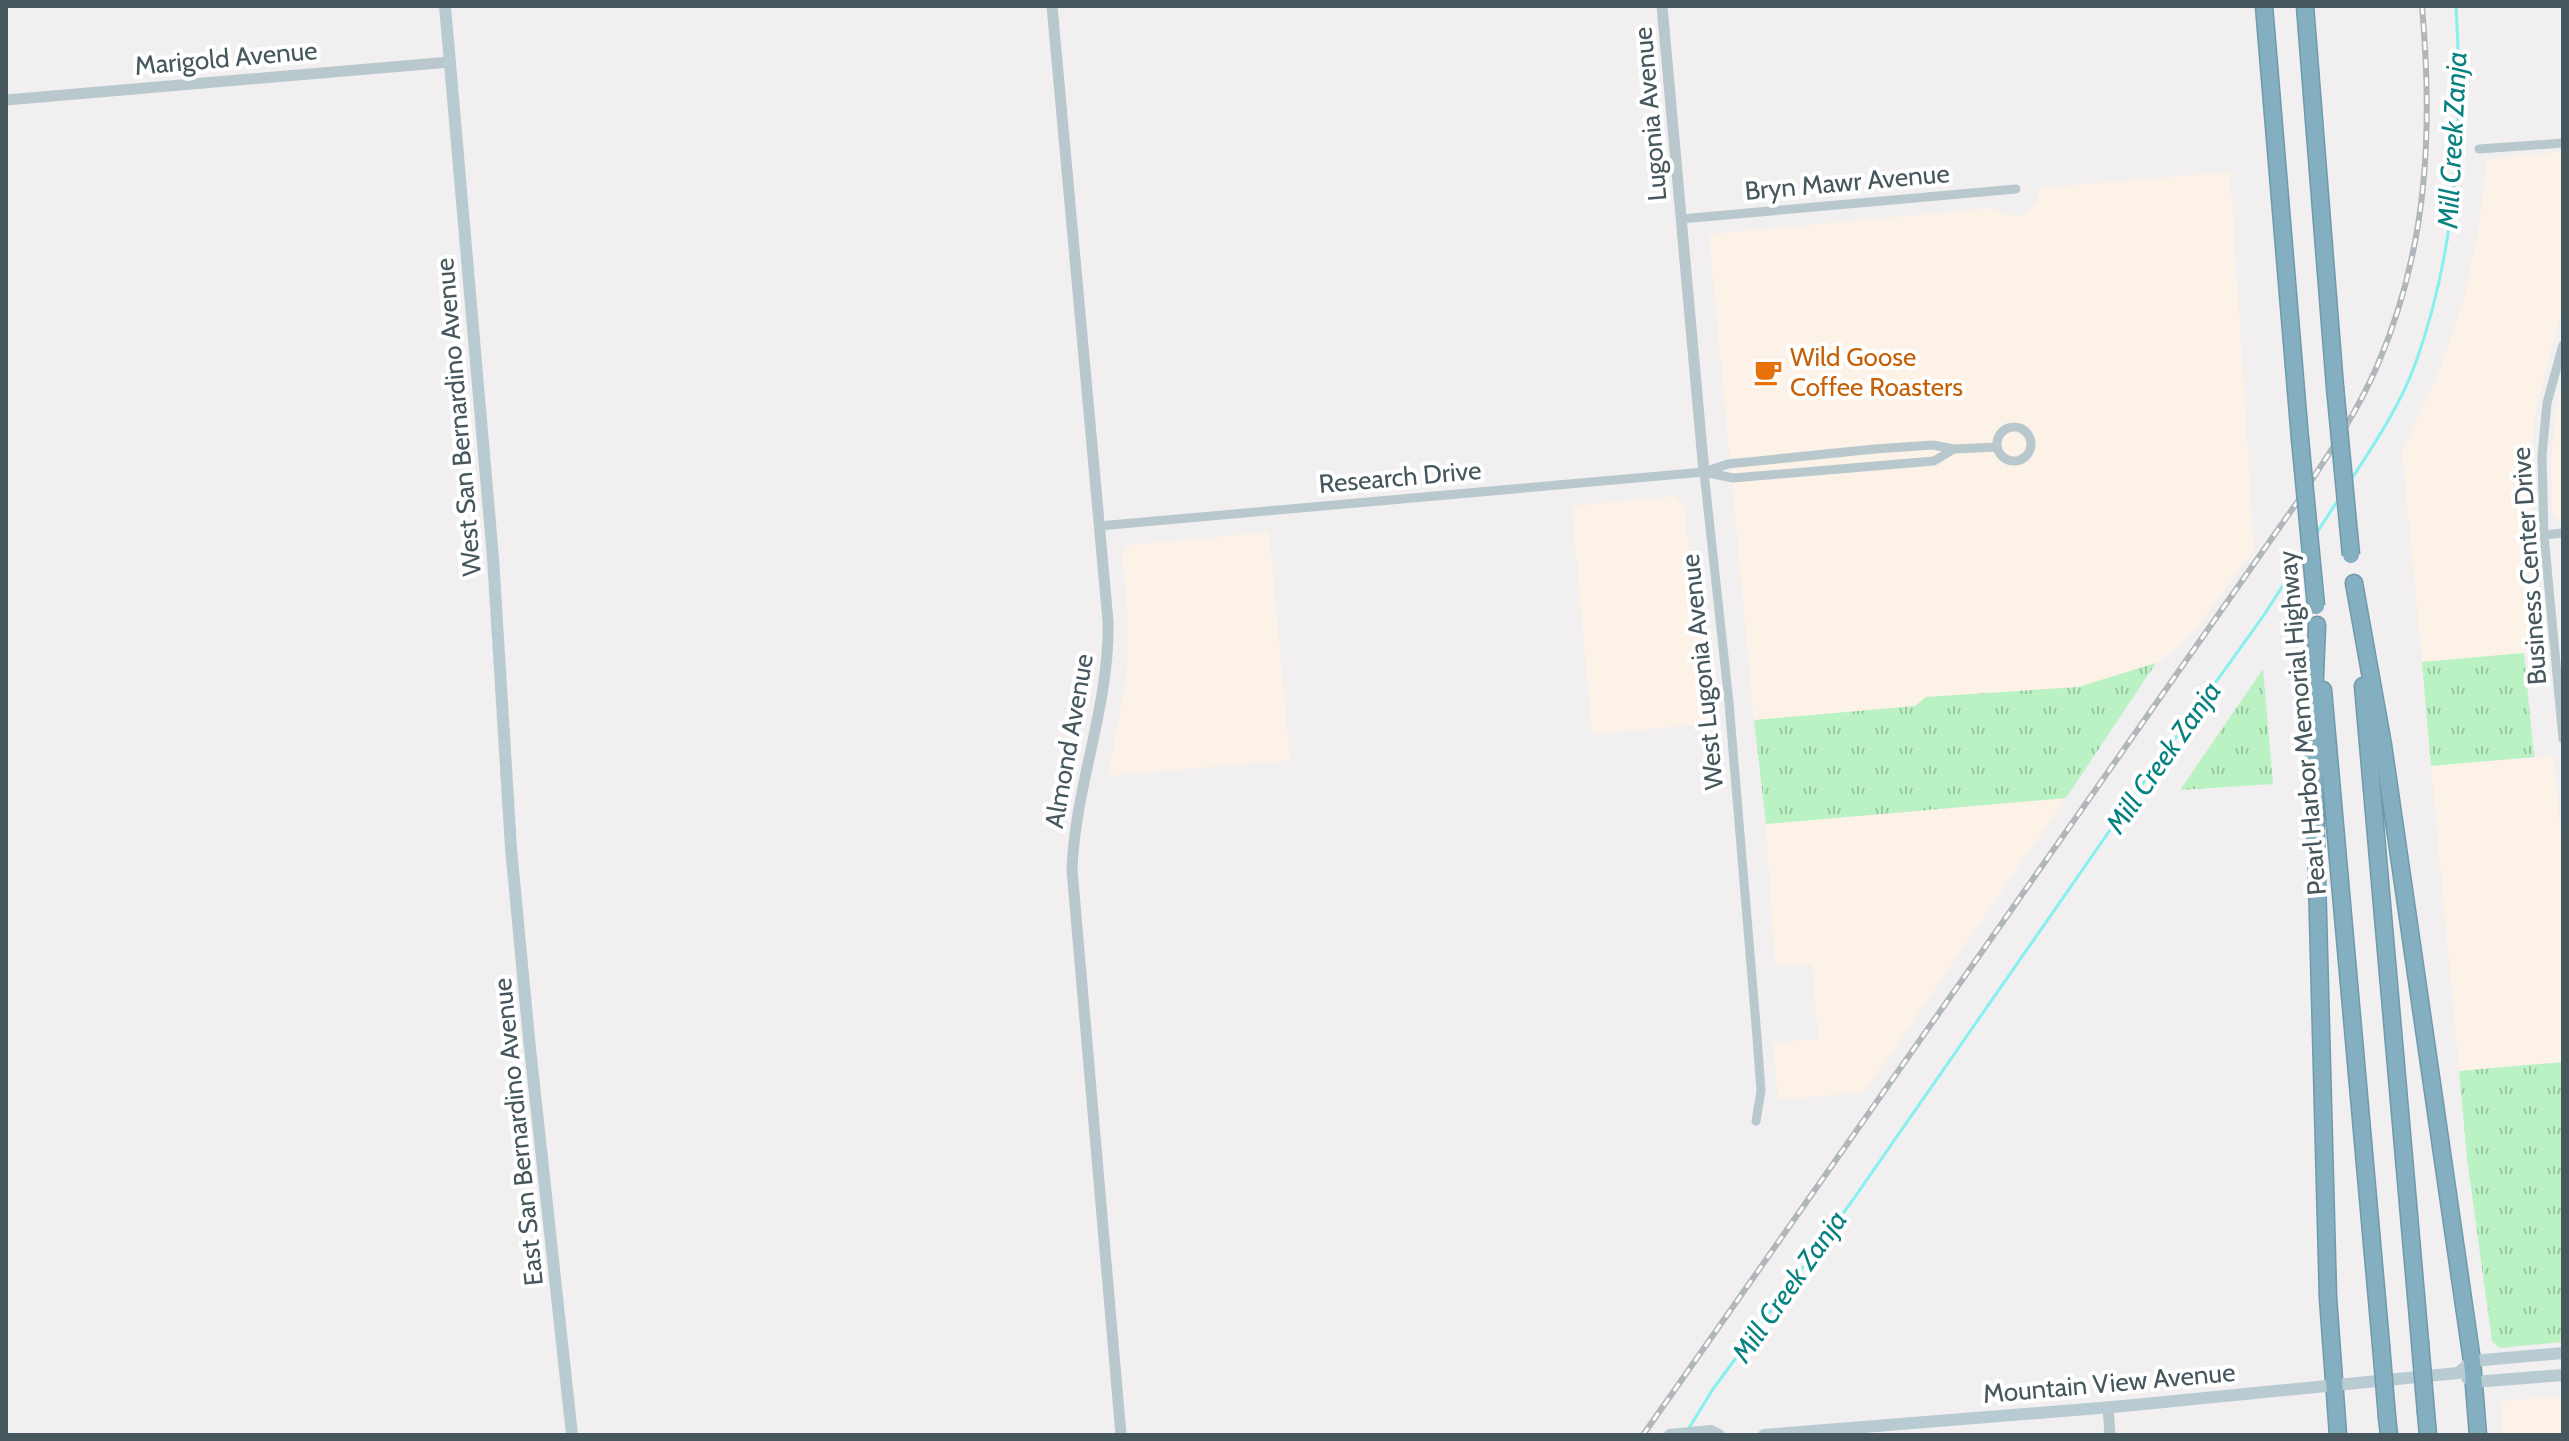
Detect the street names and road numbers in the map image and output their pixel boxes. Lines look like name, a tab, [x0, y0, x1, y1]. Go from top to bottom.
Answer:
street label: Lugonia Avenue	[1626, 26, 1674, 202]
street label: Marigold Avenue	[133, 34, 319, 82]
street label: Bryn Mawr Avenue	[1743, 157, 1951, 207]
street label: West San Bernardino Avenue	[428, 257, 488, 577]
street label: Business Center Drive	[2505, 446, 2553, 686]
street label: Research Drive	[1317, 454, 1483, 500]
street label: Pearl Harbor Memorial Highway	[2271, 549, 2333, 897]
street label: West Lugonia Avenue	[1674, 553, 1730, 791]
street label: Almond Avenue	[1038, 651, 1100, 831]
street label: East San Bernardino Avenue	[486, 977, 550, 1287]
street label: Mountain View Avenue	[1982, 1356, 2236, 1410]

